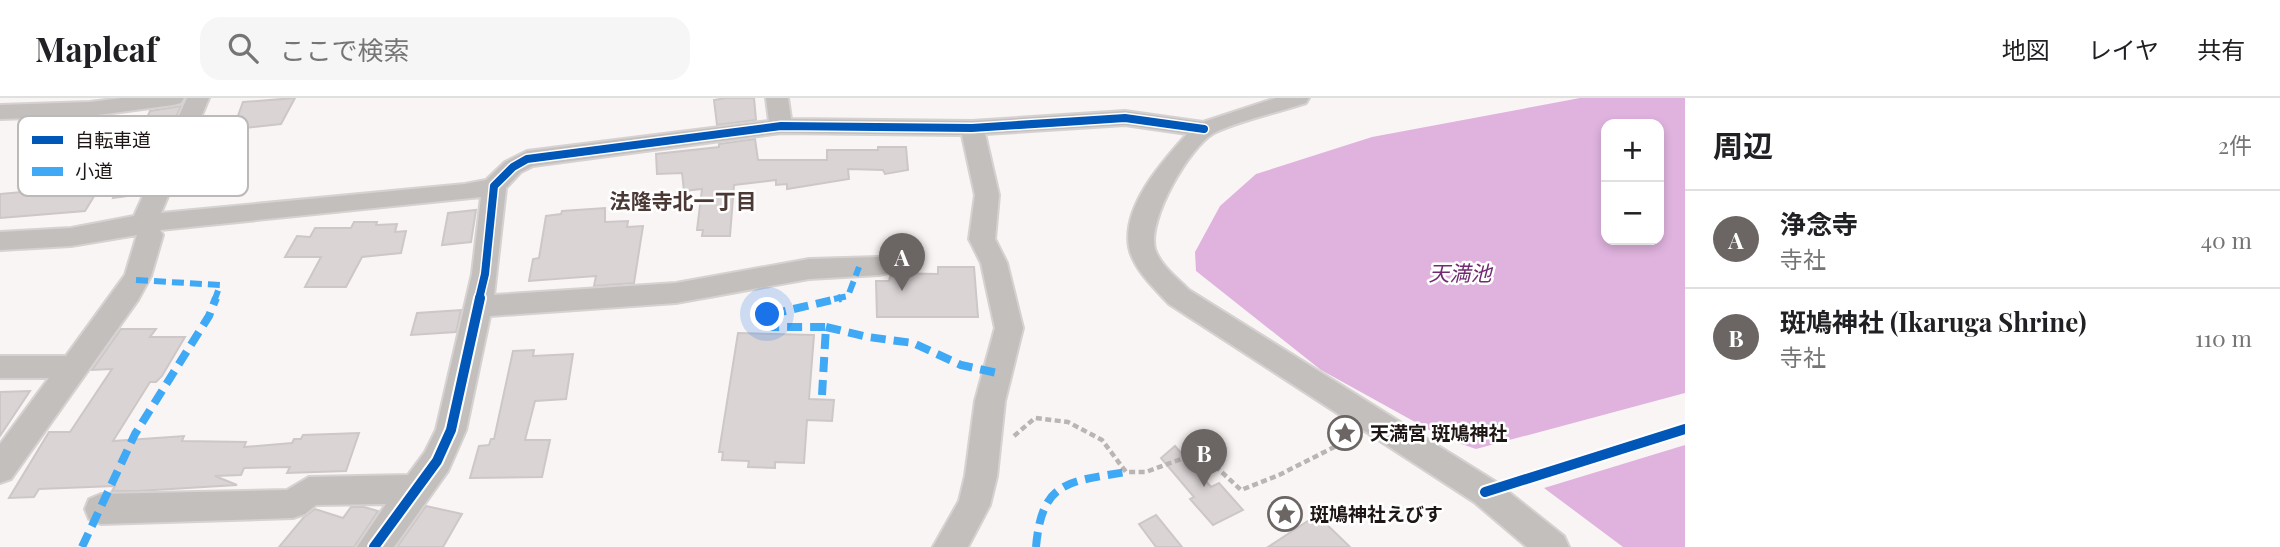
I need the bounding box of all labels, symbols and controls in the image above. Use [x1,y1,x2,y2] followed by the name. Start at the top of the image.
[200,17,690,80] search box
[35,26,158,70] text: Mapleaf
[224,29,262,67] icon: search
[280,32,410,67] text: ここで検索
[2002,33,2050,65] text: 地図
[2088,33,2159,65] text: レイヤ
[2197,33,2245,65] text: 共有
[18,116,248,196] legend
[1601,119,1664,245] map controls
[1601,119,1664,182] button: +
[1713,125,1773,165] text: 周辺
[75,126,151,152] text: 自転車道
[2218,129,2252,160] text: 2件
[75,157,113,183] text: 小道
[1601,182,1664,245] button: −
[610,186,757,214] district label: 法隆寺北一丁目
[1780,206,1858,241] text: 浄念寺
[1728,224,1744,255] text: A
[2201,224,2252,255] text: 40 m
[879,233,925,291] pin: A
[1780,243,1826,274] text: 寺社
[1429,258,1493,286] water label: 天満池
[750,297,784,331] your location
[1780,304,2087,339] text: 斑鳩神社 (Ikaruga Shrine)
[1728,322,1744,353] text: B
[2195,322,2252,353] text: 110 m
[1780,341,1826,372] text: 寺社
[1326,414,1364,452] place icon: 天満宮 斑鳩神社
[1370,419,1507,445] place label: 天満宮 斑鳩神社
[1181,429,1227,487] pin: B
[1266,495,1304,533] place icon: 斑鳩神社えびす
[1310,500,1443,526] place label: 斑鳩神社えびす

